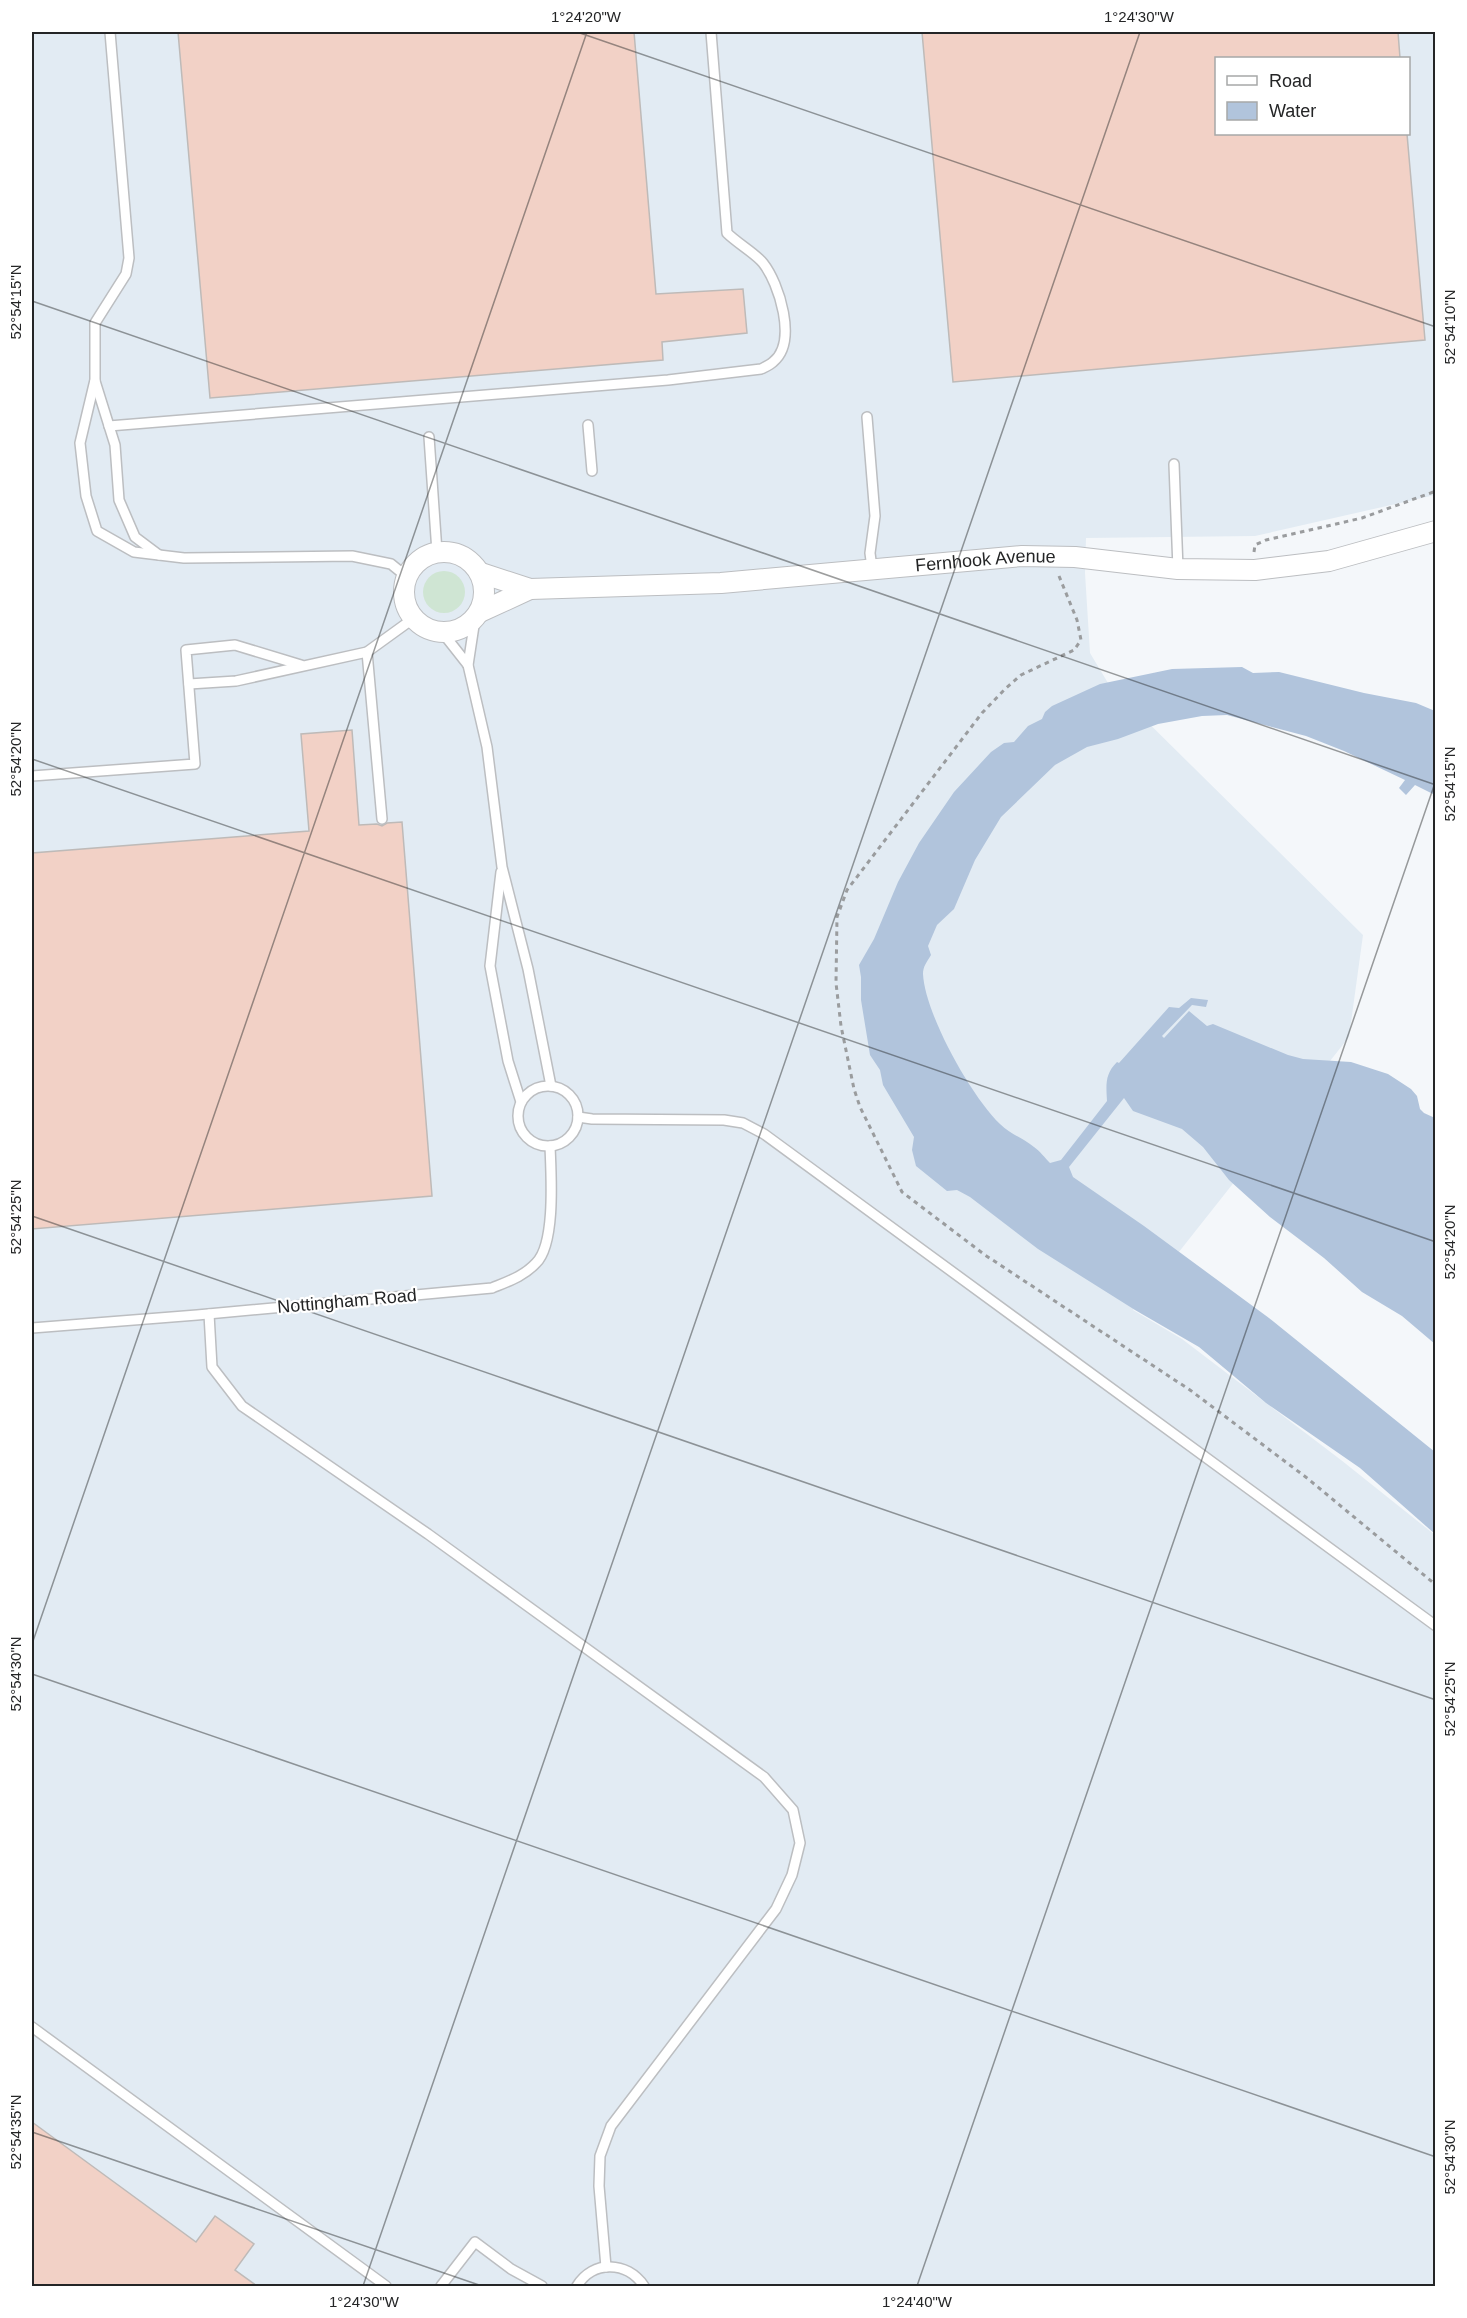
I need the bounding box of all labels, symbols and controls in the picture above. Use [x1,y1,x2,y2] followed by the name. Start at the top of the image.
[551,8,622,25] text: 1°24'20"W
[1104,8,1175,25] text: 1°24'30"W
[1215,57,1410,135] legend
[1269,71,1312,91] text: Road
[1269,101,1316,121] text: Water
[7,264,24,340] text: 52°54'15"N
[1441,289,1458,365] text: 52°54'10"N
[914,546,1056,576] street label: Fernhook Avenue
[7,721,24,797] text: 52°54'20"N
[1441,746,1458,822] text: 52°54'15"N
[7,1179,24,1255] text: 52°54'25"N
[1441,1204,1458,1280] text: 52°54'20"N
[276,1285,418,1317] street label: Nottingham Road
[7,1636,24,1712] text: 52°54'30"N
[1441,1661,1458,1737] text: 52°54'25"N
[7,2094,24,2170] text: 52°54'35"N
[1441,2119,1458,2195] text: 52°54'30"N
[329,2293,400,2310] text: 1°24'30"W
[882,2293,953,2310] text: 1°24'40"W

